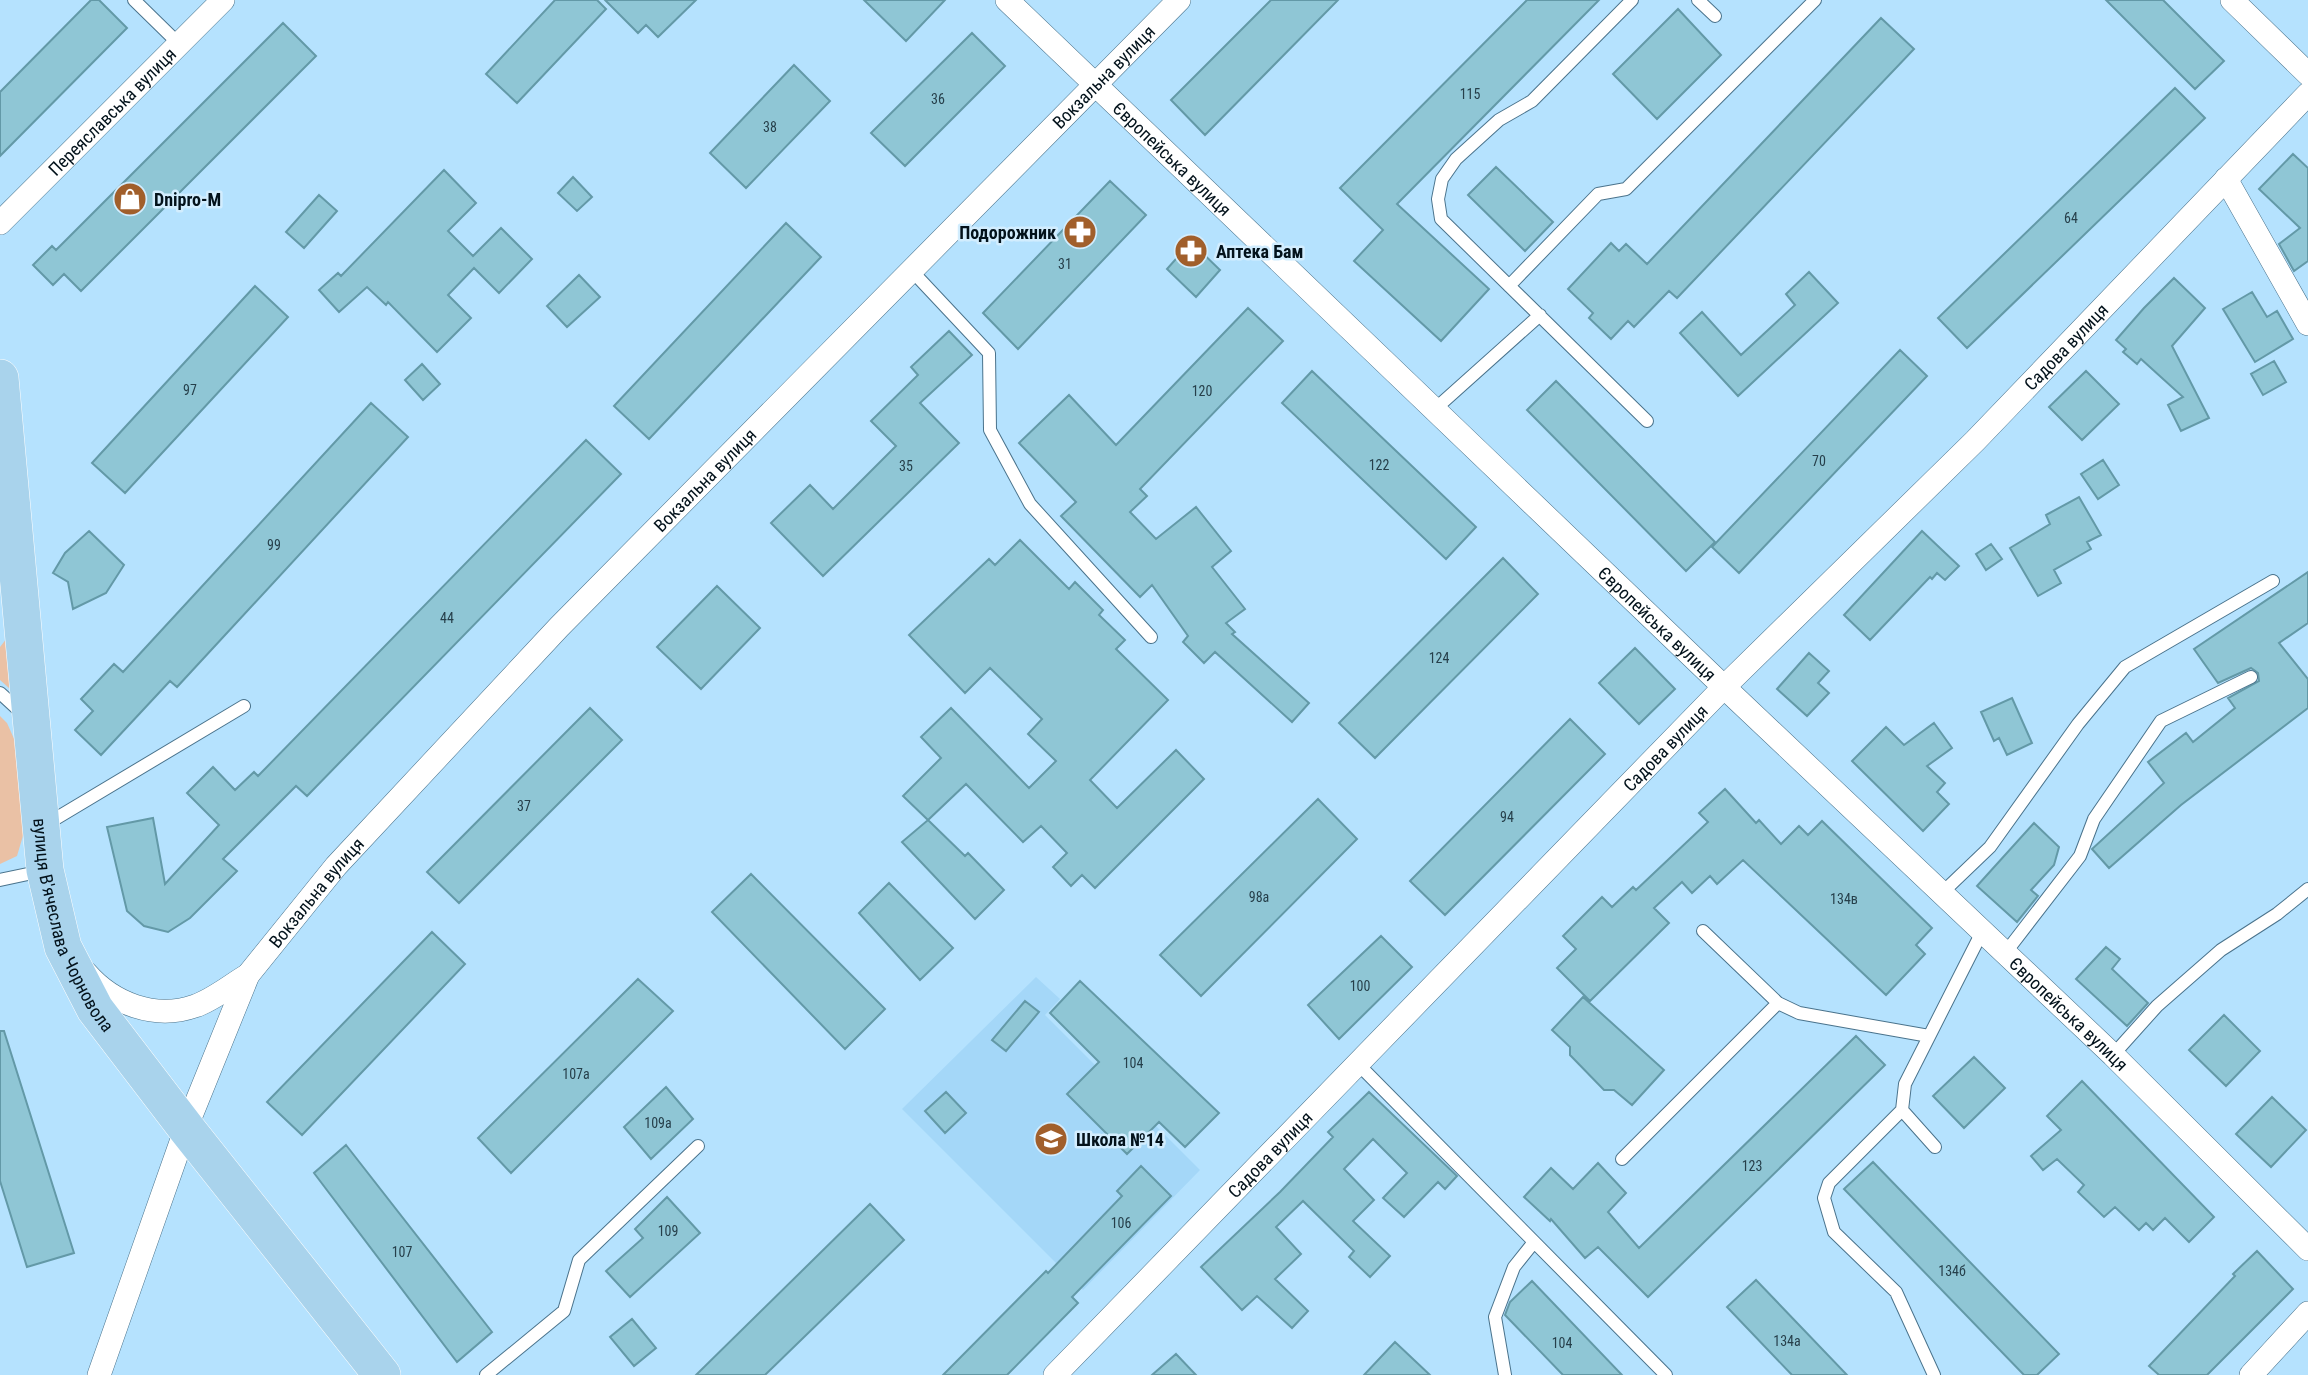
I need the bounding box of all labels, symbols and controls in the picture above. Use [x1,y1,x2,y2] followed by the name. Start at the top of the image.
[1048,21,1159,133] street label: Вокзальна вулиця
[44,43,180,179] street label: Переяславська вулиця
[1460,86,1480,102] house number: 115
[931,91,945,107] house number: 36
[1109,97,1236,220] street label: Європейська вулиця
[763,119,777,135] house number: 38
[111,180,149,218] shop icon: Dnipro-M
[154,189,221,210] place label: Dnipro-M
[2064,210,2078,226] house number: 64
[1061,213,1099,251] pharmacy icon: Подорожник
[959,222,1056,243] place label: Подорожник
[1172,232,1210,270] pharmacy icon: Аптека Бам
[1216,241,1304,262] place label: Аптека Бам
[1058,256,1072,272] house number: 31
[2019,299,2112,394] street label: Садова вулиця
[183,382,197,398] house number: 97
[1192,383,1212,399] house number: 120
[649,424,760,536] street label: Вокзальна вулиця
[1812,453,1826,469] house number: 70
[1369,457,1389,473] house number: 122
[899,458,913,474] house number: 35
[267,537,281,553] house number: 99
[1594,562,1721,685] street label: Європейська вулиця
[440,610,454,626] house number: 44
[1429,650,1449,666] house number: 124
[1618,700,1712,795] street label: Садова вулиця
[517,798,531,814] house number: 37
[1500,809,1514,825] house number: 94
[30,817,119,1035] street label: вулиця В'ячеслава Чорновола
[264,833,368,951] street label: Вокзальна вулиця
[1249,889,1269,905] house number: 98а
[1830,891,1858,907] house number: 134в
[2005,952,2133,1075] street label: Європейська вулиця
[1350,978,1370,994] house number: 100
[1123,1055,1143,1071] house number: 104
[562,1066,590,1082] house number: 107а
[1223,1107,1316,1202] street label: Садова вулиця
[644,1115,672,1131] house number: 109а
[1032,1120,1070,1158] school or university icon: Школа №14
[1076,1129,1164,1150] place label: Школа №14
[1742,1158,1762,1174] house number: 123
[1111,1215,1131,1231] house number: 106
[658,1223,678,1239] house number: 109
[392,1244,412,1260] house number: 107
[1938,1263,1966,1279] house number: 134б
[1773,1333,1801,1349] house number: 134а
[1552,1335,1572,1351] house number: 104

